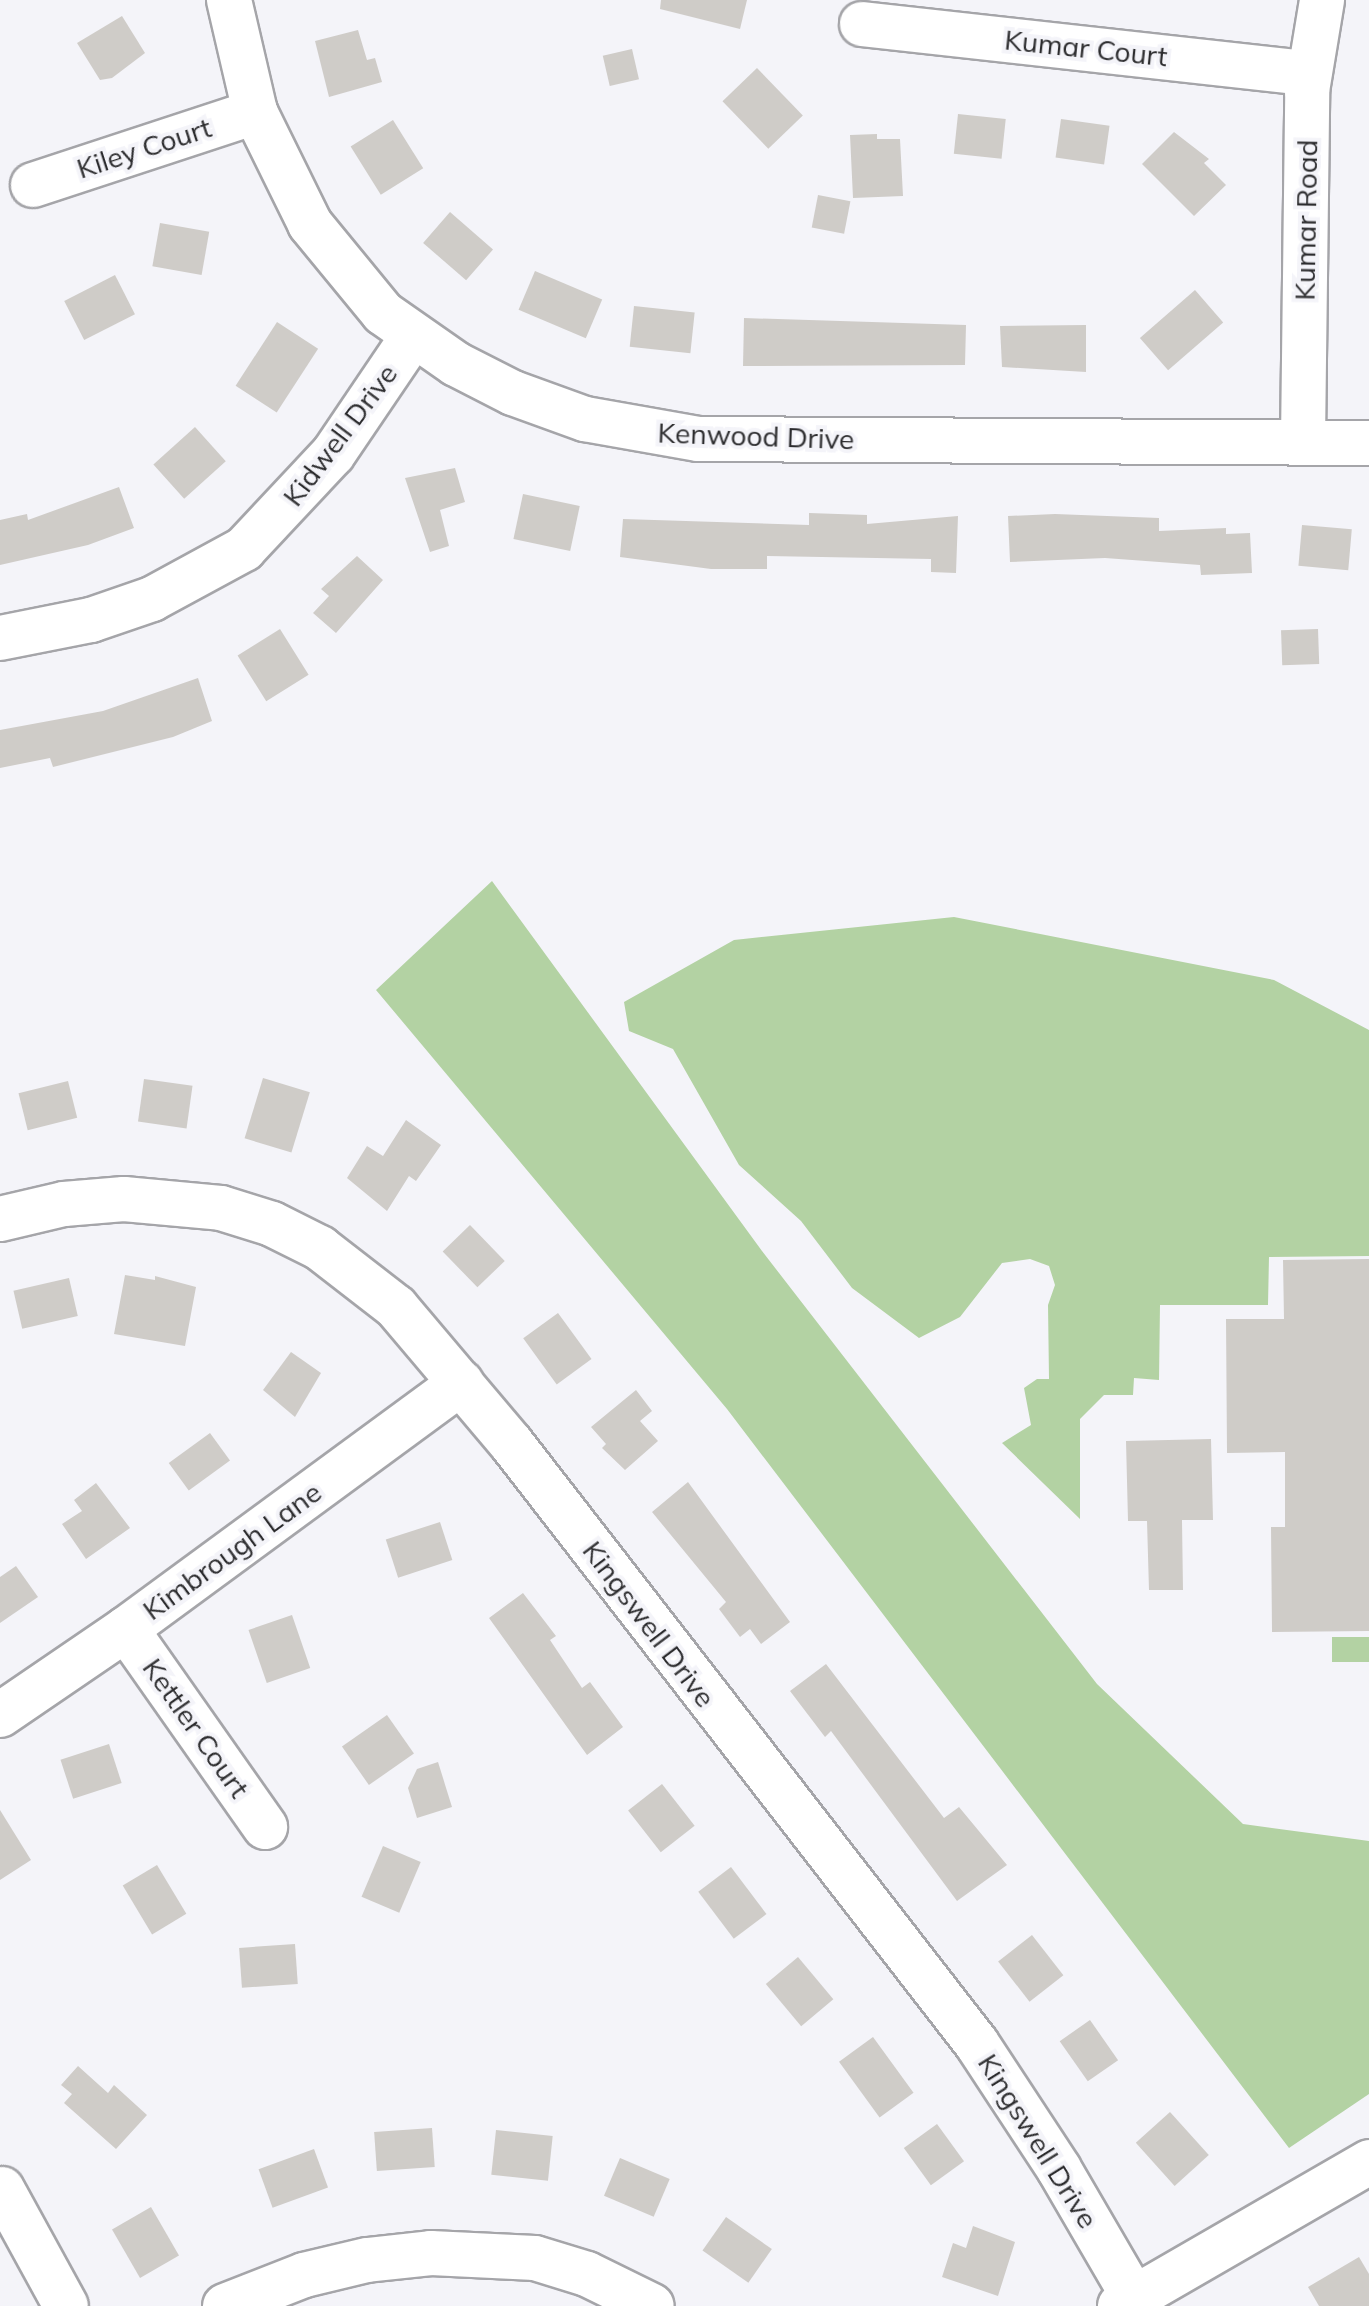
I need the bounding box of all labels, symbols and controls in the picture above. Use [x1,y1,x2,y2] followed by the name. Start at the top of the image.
[1003,23,1169,73] street label: Kumar Court
[73,110,215,186] street label: Kiley Court
[1288,139,1324,301] street label: Kumar Road
[276,357,404,513] street label: Kidwell Drive
[657,416,855,456] street label: Kenwood Drive
[136,1475,328,1627] street label: Kimbrough Lane
[576,1534,722,1714] street label: Kingswell Drive
[136,1652,256,1804] street label: Kettler Court
[971,2048,1105,2234] street label: Kingswell Drive

